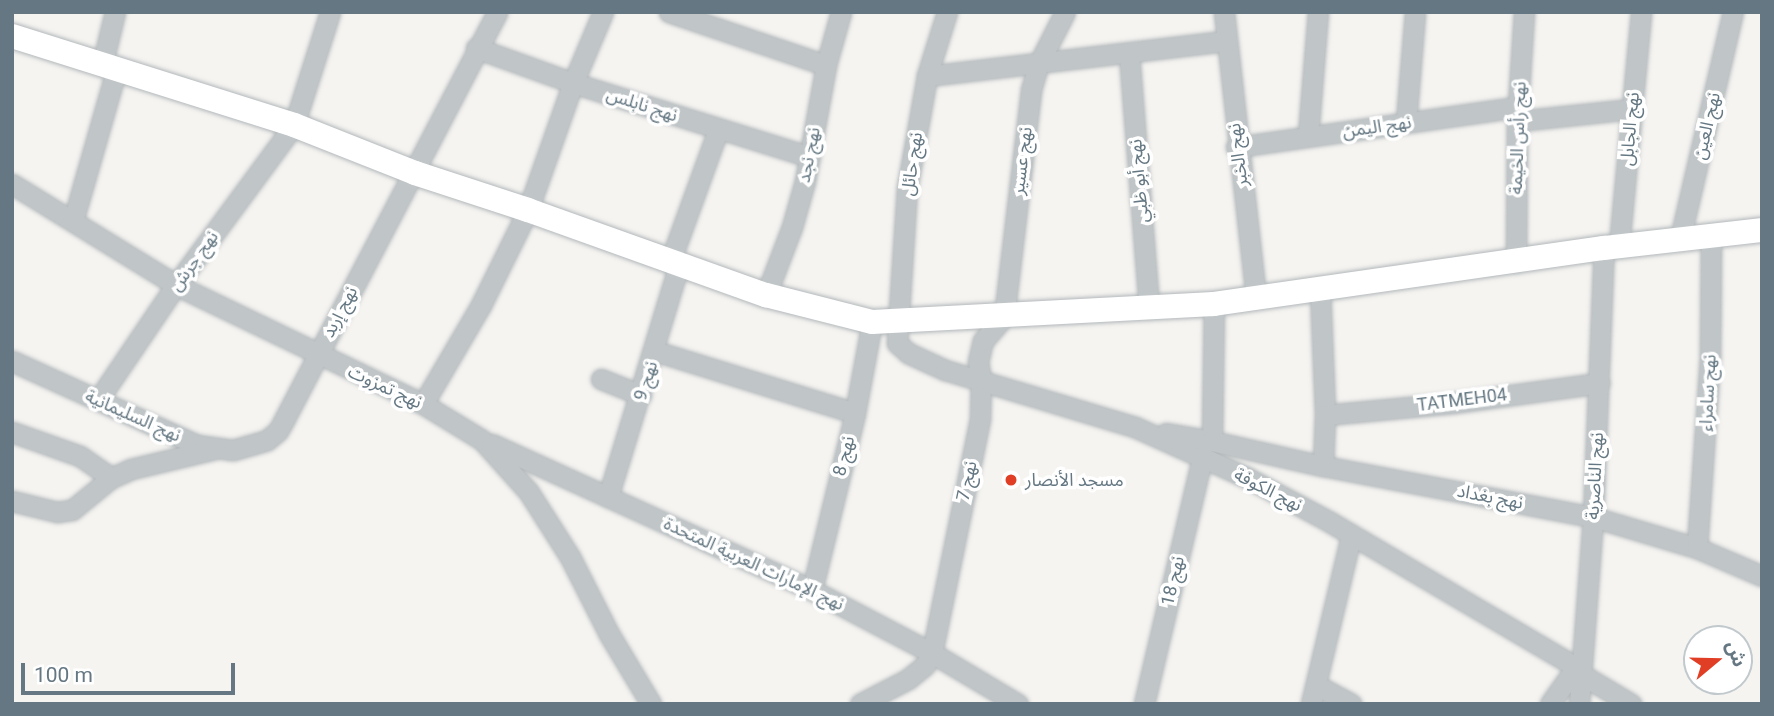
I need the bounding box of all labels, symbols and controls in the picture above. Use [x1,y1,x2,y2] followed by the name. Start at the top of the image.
[1505,81,1531,195] street label: نهج رأس الخيمة
[604,83,680,127] street label: نهج نابلس
[1689,90,1725,162] street label: نهج العين
[1616,91,1644,167] street label: نهج الجابل
[1341,111,1413,143] street label: نهج اليمن
[1223,122,1253,188] street label: نهج الخبر
[793,125,825,185] street label: نهج نجد
[1007,126,1037,196] street label: نهج عسير
[897,131,927,197] street label: نهج حائل
[1125,138,1153,224] street label: نهج أبو ظبي
[165,227,223,295] street label: نهج جرش
[318,283,362,341] street label: نهج إربد
[1695,354,1721,432] street label: نهج سامراء
[630,359,662,403] street label: نهج 9
[345,361,425,413] street label: نهج تمزوت
[1416,384,1508,416] street label: TATMEH04
[82,385,184,447] street label: نهج السليمانية
[1582,432,1608,520] street label: نهج الناصرية
[829,434,859,478] street label: نهج 8
[952,459,982,503] street label: نهج 7
[1230,464,1306,516] street label: نهج الكوفة
[1025,469,1124,491] place label: مسجد الأنصار
[1003,472,1019,488] marker: مسجد الأنصار
[1455,480,1525,514] street label: نهج بغداد
[660,513,848,615] street label: نهج الإمارات العربية المتحدة
[1157,554,1189,608] street label: نهج 18
[1683,625,1753,695] north arrow
[1721,638,1752,670] text: ش
[24,650,238,694] scale bar
[34,663,93,687] text: 100 m

